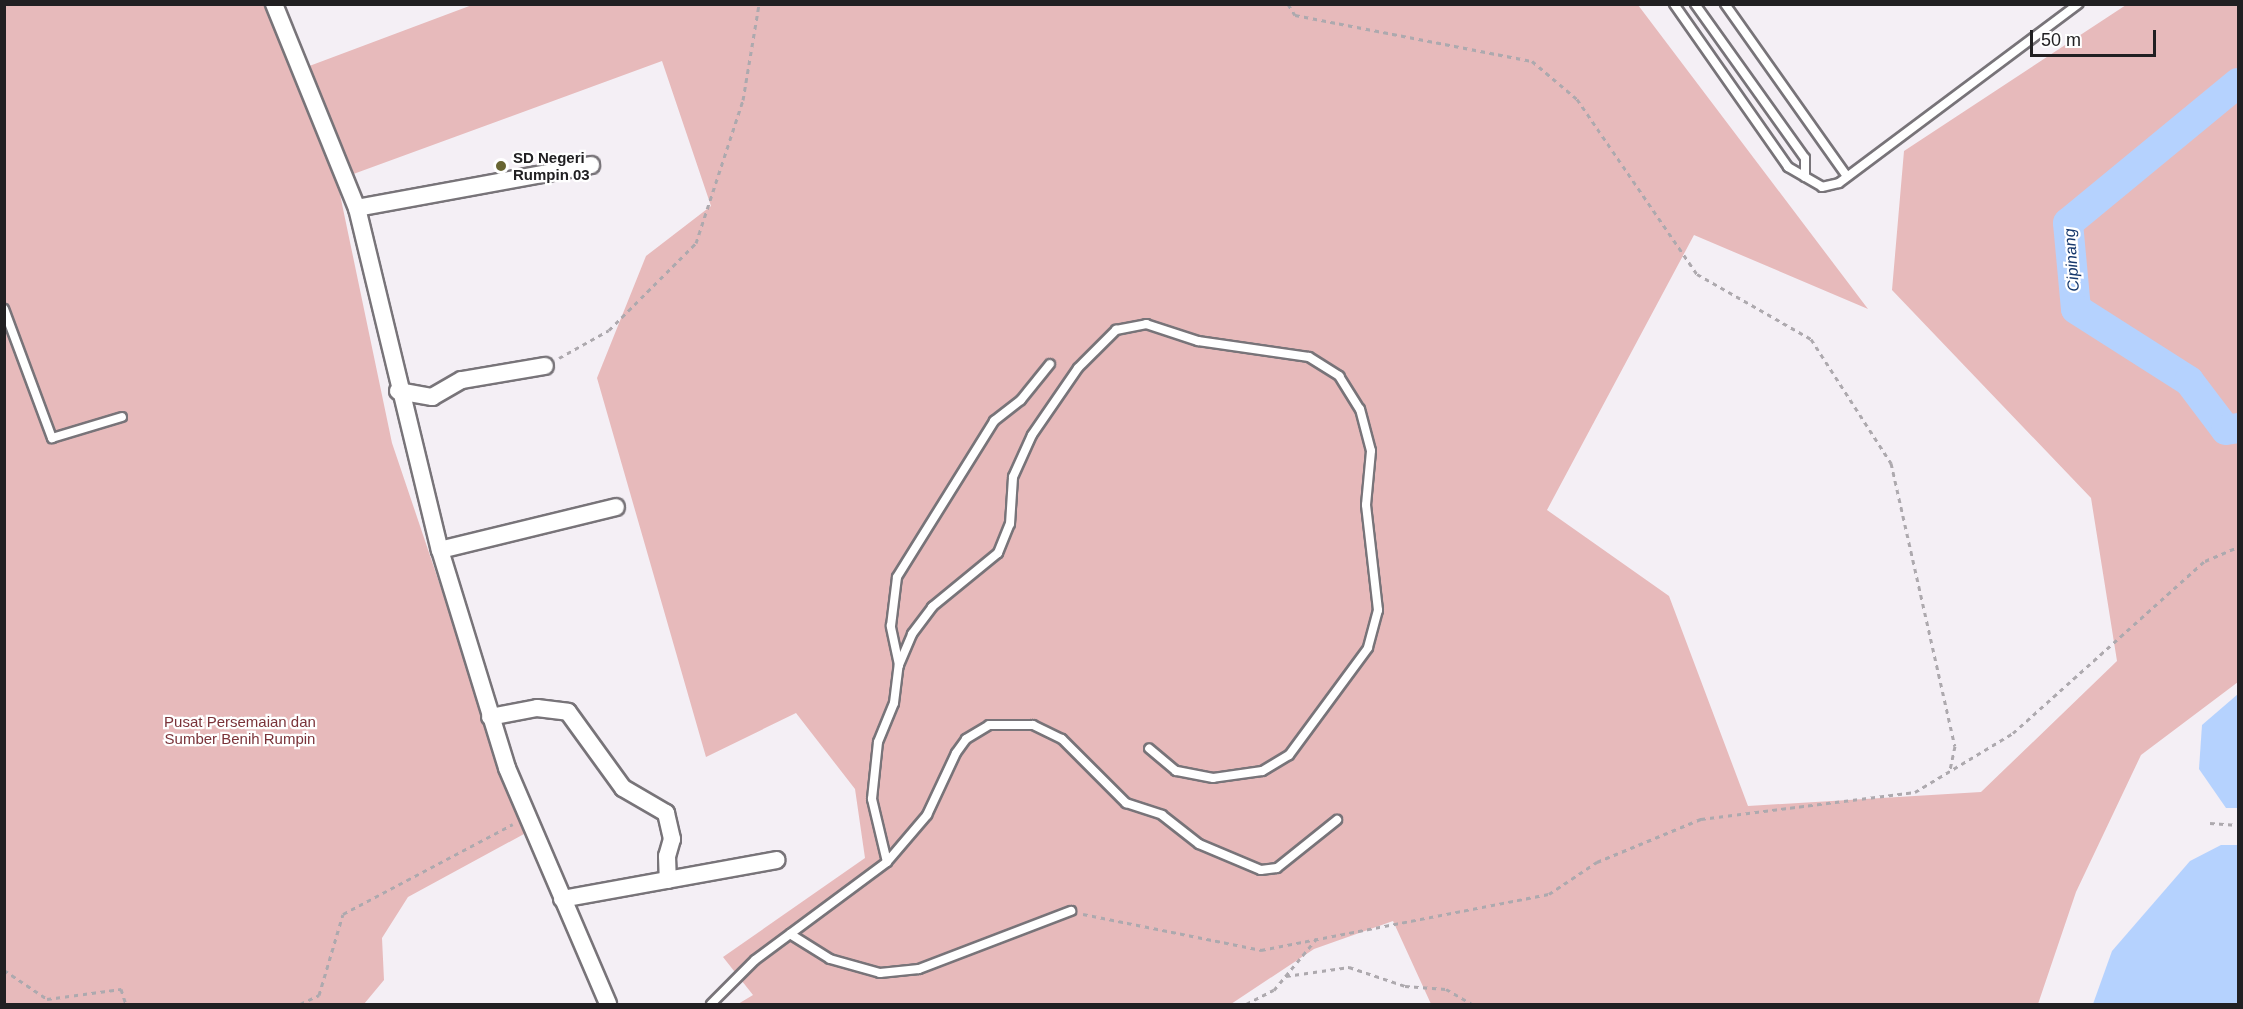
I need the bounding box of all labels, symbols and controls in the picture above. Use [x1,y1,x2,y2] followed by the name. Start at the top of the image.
[2033,18,2159,56] scale bar
[2041,30,2081,50] text: 50 m
[513,148,590,183] place label: SD Negeri Rumpin 03
[494,159,508,173] marker: SD Negeri Rumpin 03
[2060,228,2084,292] water label: Cipinang
[164,712,316,747] park label: Pusat Persemaian dan Sumber Benih Rumpin

